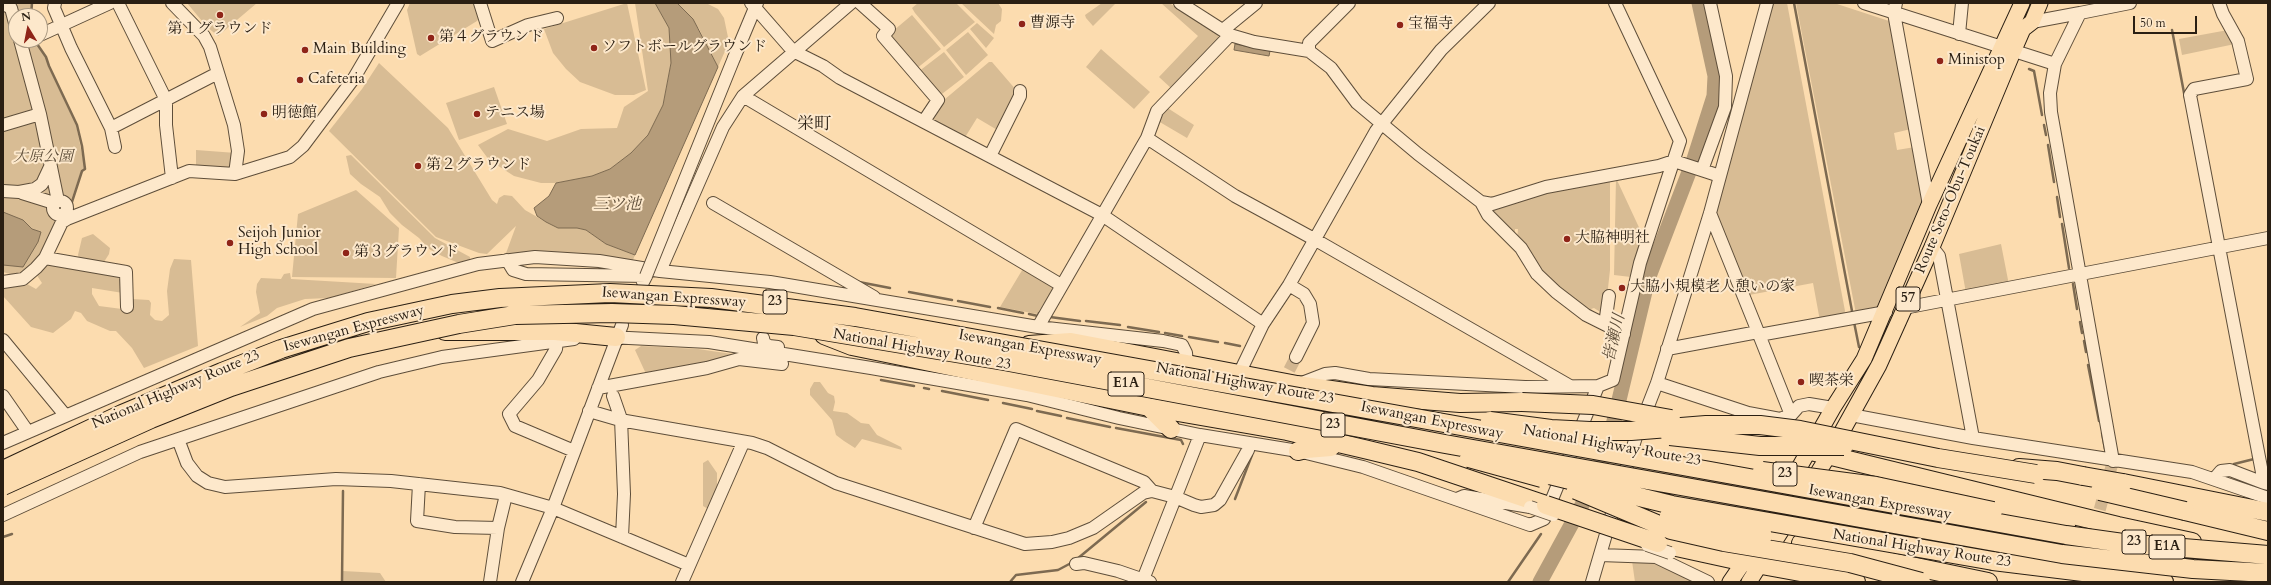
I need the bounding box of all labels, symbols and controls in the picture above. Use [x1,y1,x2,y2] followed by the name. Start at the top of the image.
[8,8,48,48] north arrow
[20,8,32,25] text: N
[2135,8,2199,34] scale bar
[215,10,225,20] marker: 第１グラウンド
[1030,15,1075,33] place label: 曹源寺
[2140,15,2166,31] text: 50 m
[1408,16,1453,34] place label: 宝福寺
[1017,19,1027,29] marker: 曹源寺
[1395,20,1405,30] marker: 宝福寺
[168,21,272,39] place label: 第１グラウンド
[439,29,544,47] place label: 第４グラウンド
[426,33,436,43] marker: 第４グラウンド
[602,39,767,57] place label: ソフトボールグラウンド
[313,41,406,59] place label: Main Building
[589,43,599,53] marker: ソフトボールグラウンド
[300,45,310,55] marker: Main Building
[1948,52,2005,70] place label: Ministop
[1935,56,1945,66] marker: Ministop
[308,71,365,89] place label: Cafeteria
[295,75,305,85] marker: Cafeteria
[272,105,317,123] place label: 明徳館
[485,105,545,123] place label: テニス場
[259,109,269,119] marker: 明徳館
[472,109,482,119] marker: テニス場
[797,115,831,135] district label: 栄町
[1912,124,1990,276] street label: Route Seto-Obu-Toukai
[13,149,73,167] park label: 大原公園
[426,157,531,175] place label: 第２グラウンド
[413,161,423,171] marker: 第２グラウンド
[593,195,641,215] water label: 三ツ池
[238,225,321,260] place label: Seijoh Junior High School
[1575,230,1650,248] place label: 大脇神明社
[1562,234,1572,244] marker: 大脇神明社
[225,238,235,248] marker: Seijoh Junior High School
[354,244,459,262] place label: 第３グラウンド
[341,248,351,258] marker: 第３グラウンド
[1630,279,1795,297] place label: 大脇小規模老人憩いの家
[1617,283,1627,293] marker: 大脇小規模老人憩いの家
[601,284,747,312] street label: Isewangan Expressway
[1896,287,1920,311] road number: 57
[763,290,787,314] road number: 23
[282,302,426,356] street label: Isewangan Expressway
[1600,312,1630,364] water label: 皆瀬川
[831,325,1013,375] street label: National Highway Route 23
[957,327,1103,369] street label: Isewangan Expressway
[89,346,263,434] street label: National Highway Route 23
[1154,359,1336,409] street label: National Highway Route 23
[1108,372,1144,396] road number: E1A
[1809,373,1854,391] place label: 喫茶栄
[1796,377,1806,387] marker: 喫茶栄
[1359,398,1505,444] street label: Isewangan Expressway
[1321,413,1345,437] road number: 23
[1521,421,1703,471] street label: National Highway Route 23
[1773,462,1797,486] road number: 23
[1807,482,1953,524] street label: Isewangan Expressway
[1831,526,2013,572] street label: National Highway Route 23
[2122,530,2146,554] road number: 23
[2149,535,2185,559] road number: E1A

